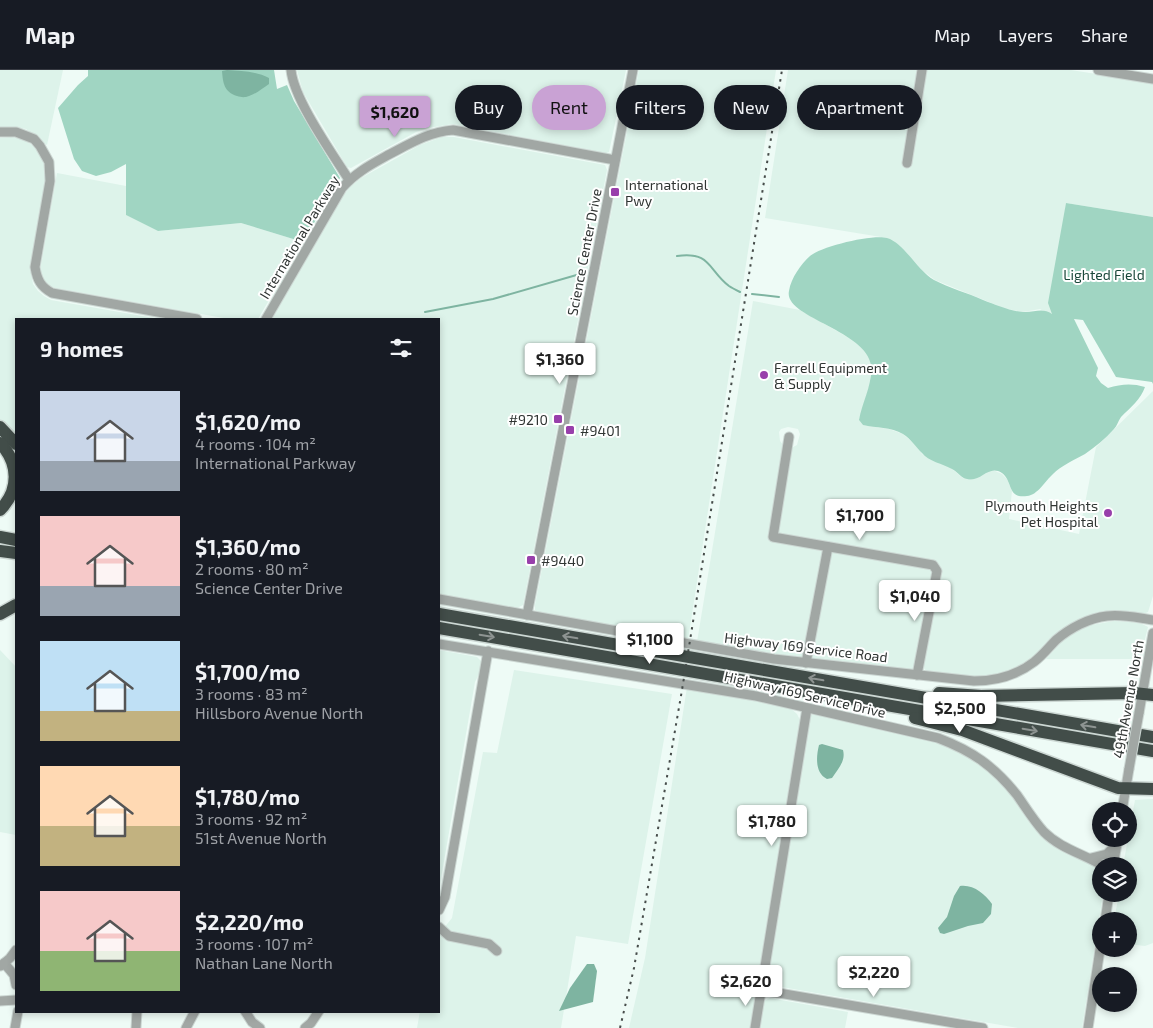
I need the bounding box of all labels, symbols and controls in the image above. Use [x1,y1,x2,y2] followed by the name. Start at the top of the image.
[25,20,75,49] text: Map
[934,24,970,46] text: Map
[998,24,1053,46] text: Layers
[1081,24,1128,46] text: Share
[455,85,522,130] chip: Buy
[532,85,606,130] chip: Rent
[616,85,704,130] chip: Filters
[714,85,787,130] chip: New
[797,85,922,130] chip: Apartment
[354,96,436,138] pin: $1,620
[371,102,419,121] text: $1,620
[255,172,343,302] street label: International Parkway
[625,176,709,209] place label: International Pwy
[609,186,621,198] marker: International Pwy
[563,187,605,317] street label: Science Center Drive
[1063,266,1145,283] park label: Lighted Field
[387,334,415,362] icon: filters
[40,336,123,361] text: 9 homes
[519,342,601,385] pin: $1,360
[536,349,584,368] text: $1,360
[774,359,887,392] place label: Farrell Equipment & Supply
[758,369,770,381] marker: Farrell Equipment & Supply
[195,409,301,434] text: $1,620/mo
[80,411,140,471] icon: home
[509,411,548,428] place label: #9210
[552,413,564,425] marker: #9210
[580,422,620,439] place label: #9401
[564,424,576,436] marker: #9401
[195,434,316,453] text: 4 rooms · 104 m²
[195,453,356,472] text: International Parkway
[985,497,1099,530] place label: Plymouth Heights Pet Hospital
[819,498,901,541] pin: $1,700
[836,505,884,524] text: $1,700
[1102,507,1114,519] marker: Plymouth Heights Pet Hospital
[195,534,301,559] text: $1,360/mo
[80,536,140,596] icon: home
[541,552,584,569] place label: #9440
[525,554,537,566] marker: #9440
[195,559,309,578] text: 2 rooms · 80 m²
[195,578,343,597] text: Science Center Drive
[874,580,956,622] pin: $1,040
[890,586,940,605] text: $1,040
[609,622,691,665] pin: $1,100
[627,629,673,648] text: $1,100
[723,629,889,665] street label: Highway 169 Service Road
[562,631,578,641] one-way arrow
[478,632,494,642] one-way arrow
[1109,639,1147,759] street label: 49th Avenue North
[195,659,300,684] text: $1,700/mo
[80,661,140,721] icon: home
[723,667,887,721] street label: Highway 169 Service Drive
[809,674,825,684] one-way arrow
[195,684,308,703] text: 3 rooms · 83 m²
[919,692,1001,734] pin: $2,500
[934,698,986,717] text: $2,500
[195,703,363,722] text: Hillsboro Avenue North
[1080,720,1096,730] one-way arrow
[1021,726,1037,736] one-way arrow
[195,784,300,809] text: $1,780/mo
[80,786,140,846] icon: home
[1092,802,1137,1012] map controls
[1092,802,1137,847] button: locate
[731,804,813,847] pin: $1,780
[195,809,307,828] text: 3 rooms · 92 m²
[748,811,796,830] text: $1,780
[195,828,327,847] text: 51st Avenue North
[1092,857,1137,902] button: layers
[195,909,304,934] text: $2,220/mo
[80,911,140,971] icon: home
[1092,912,1137,957] button: +
[195,934,313,953] text: 3 rooms · 107 m²
[195,953,333,972] text: Nathan Lane North
[833,956,915,998] pin: $2,220
[848,962,900,981] text: $2,220
[705,964,787,1007] pin: $2,620
[1092,967,1137,1012] button: −
[720,971,772,990] text: $2,620

